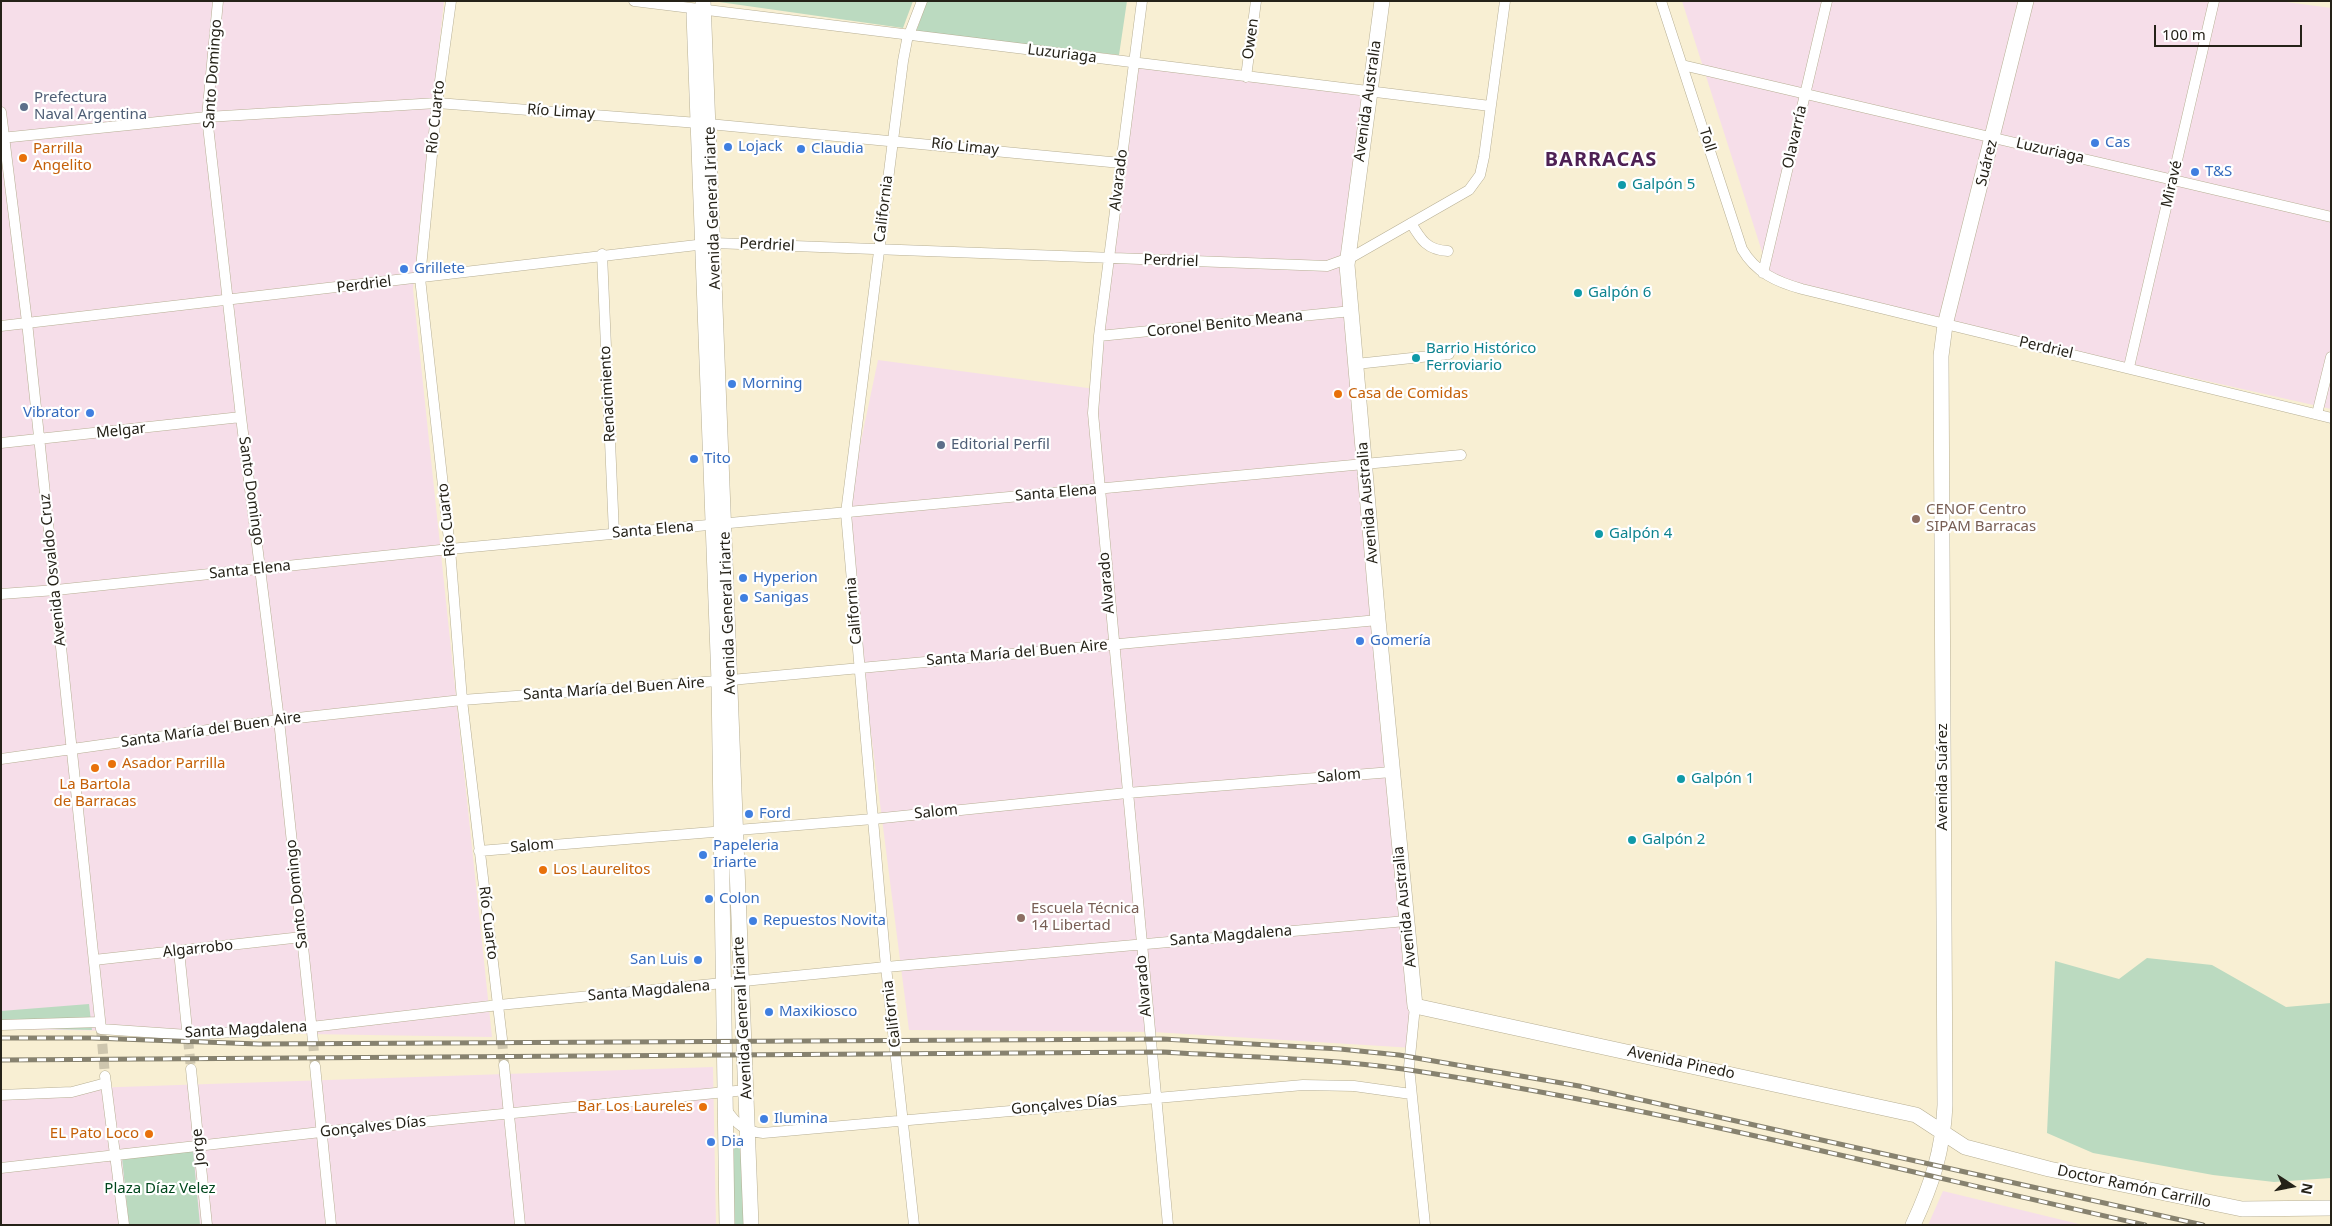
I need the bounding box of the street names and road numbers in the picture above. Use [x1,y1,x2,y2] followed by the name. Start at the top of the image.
[1239,17,1263,61] street label: Owen
[200,19,226,129] street label: Santo Domingo
[1351,39,1385,163] street label: Avenida Australia
[1026,41,1098,67] street label: Luzuriaga
[423,79,449,155] street label: Río Cuarto
[526,101,596,123] street label: Río Limay
[1779,103,1811,171] street label: Olavarría
[701,126,725,290] street label: Avenida General Iriarte
[1695,126,1719,154] street label: Toll
[930,134,1000,160] street label: Río Limay
[2014,134,2086,168] street label: Luzuriaga
[1973,138,2001,188] street label: Suárez
[1106,148,1132,212] street label: Alvarado
[2158,159,2186,209] street label: Miravé
[871,174,897,244] street label: California
[739,235,795,255] street label: Perdriel
[1143,251,1199,271] street label: Perdriel
[336,273,392,297] street label: Perdriel
[1146,307,1304,341] street label: Coronel Benito Meana
[2017,333,2075,363] street label: Perdriel
[596,345,620,443] street label: Renacimiento
[95,419,147,443] street label: Melgar
[234,435,268,547] street label: Santo Domingo
[1354,441,1382,565] street label: Avenida Australia
[1014,480,1098,506] street label: Santa Elena
[434,482,460,558] street label: Río Cuarto
[36,493,70,647] street label: Avenida Osvaldo Cruz
[611,517,695,543] street label: Santa Elena
[716,531,740,695] street label: Avenida General Iriarte
[1095,551,1119,615] street label: Alvarado
[208,557,292,583] street label: Santa Elena
[842,577,866,645] street label: California
[926,636,1108,670] street label: Santa María del Buen Aire
[523,674,705,704] street label: Santa María del Buen Aire
[120,708,302,752] street label: Santa María del Buen Aire
[1934,723,1952,831] street label: Avenida Suárez
[1316,765,1362,787] street label: Salom
[913,801,959,823] street label: Salom
[509,835,555,857] street label: Salom
[282,838,312,950] street label: Santo Domingo
[1390,845,1420,969] street label: Avenida Australia
[475,885,501,961] street label: Río Cuarto
[1169,922,1293,950] street label: Santa Magdalena
[162,936,234,962] street label: Algarrobo
[730,936,756,1100] street label: Avenida General Iriarte
[1132,954,1156,1018] street label: Alvarado
[587,977,711,1005] street label: Santa Magdalena
[879,979,905,1049] street label: California
[184,1018,308,1042] street label: Santa Magdalena
[1626,1043,1736,1083] street label: Avenida Pinedo
[1010,1091,1118,1119] street label: Gonçalves Días
[319,1112,427,1142] street label: Gonçalves Días
[188,1128,210,1166] street label: Jorge
[2055,1162,2213,1212] street label: Doctor Ramón Carrillo

